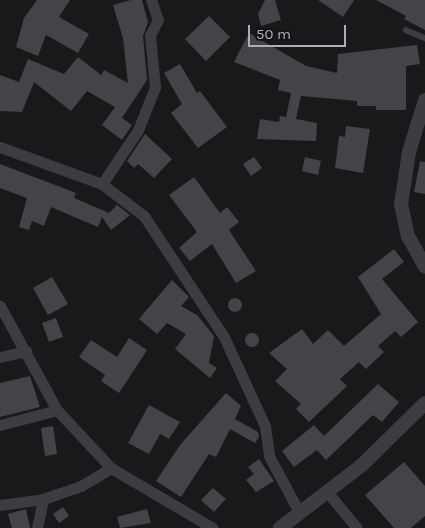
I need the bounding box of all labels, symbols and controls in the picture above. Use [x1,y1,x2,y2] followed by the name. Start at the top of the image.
[250,15,348,47] scale bar
[256,25,291,43] text: 50 m

